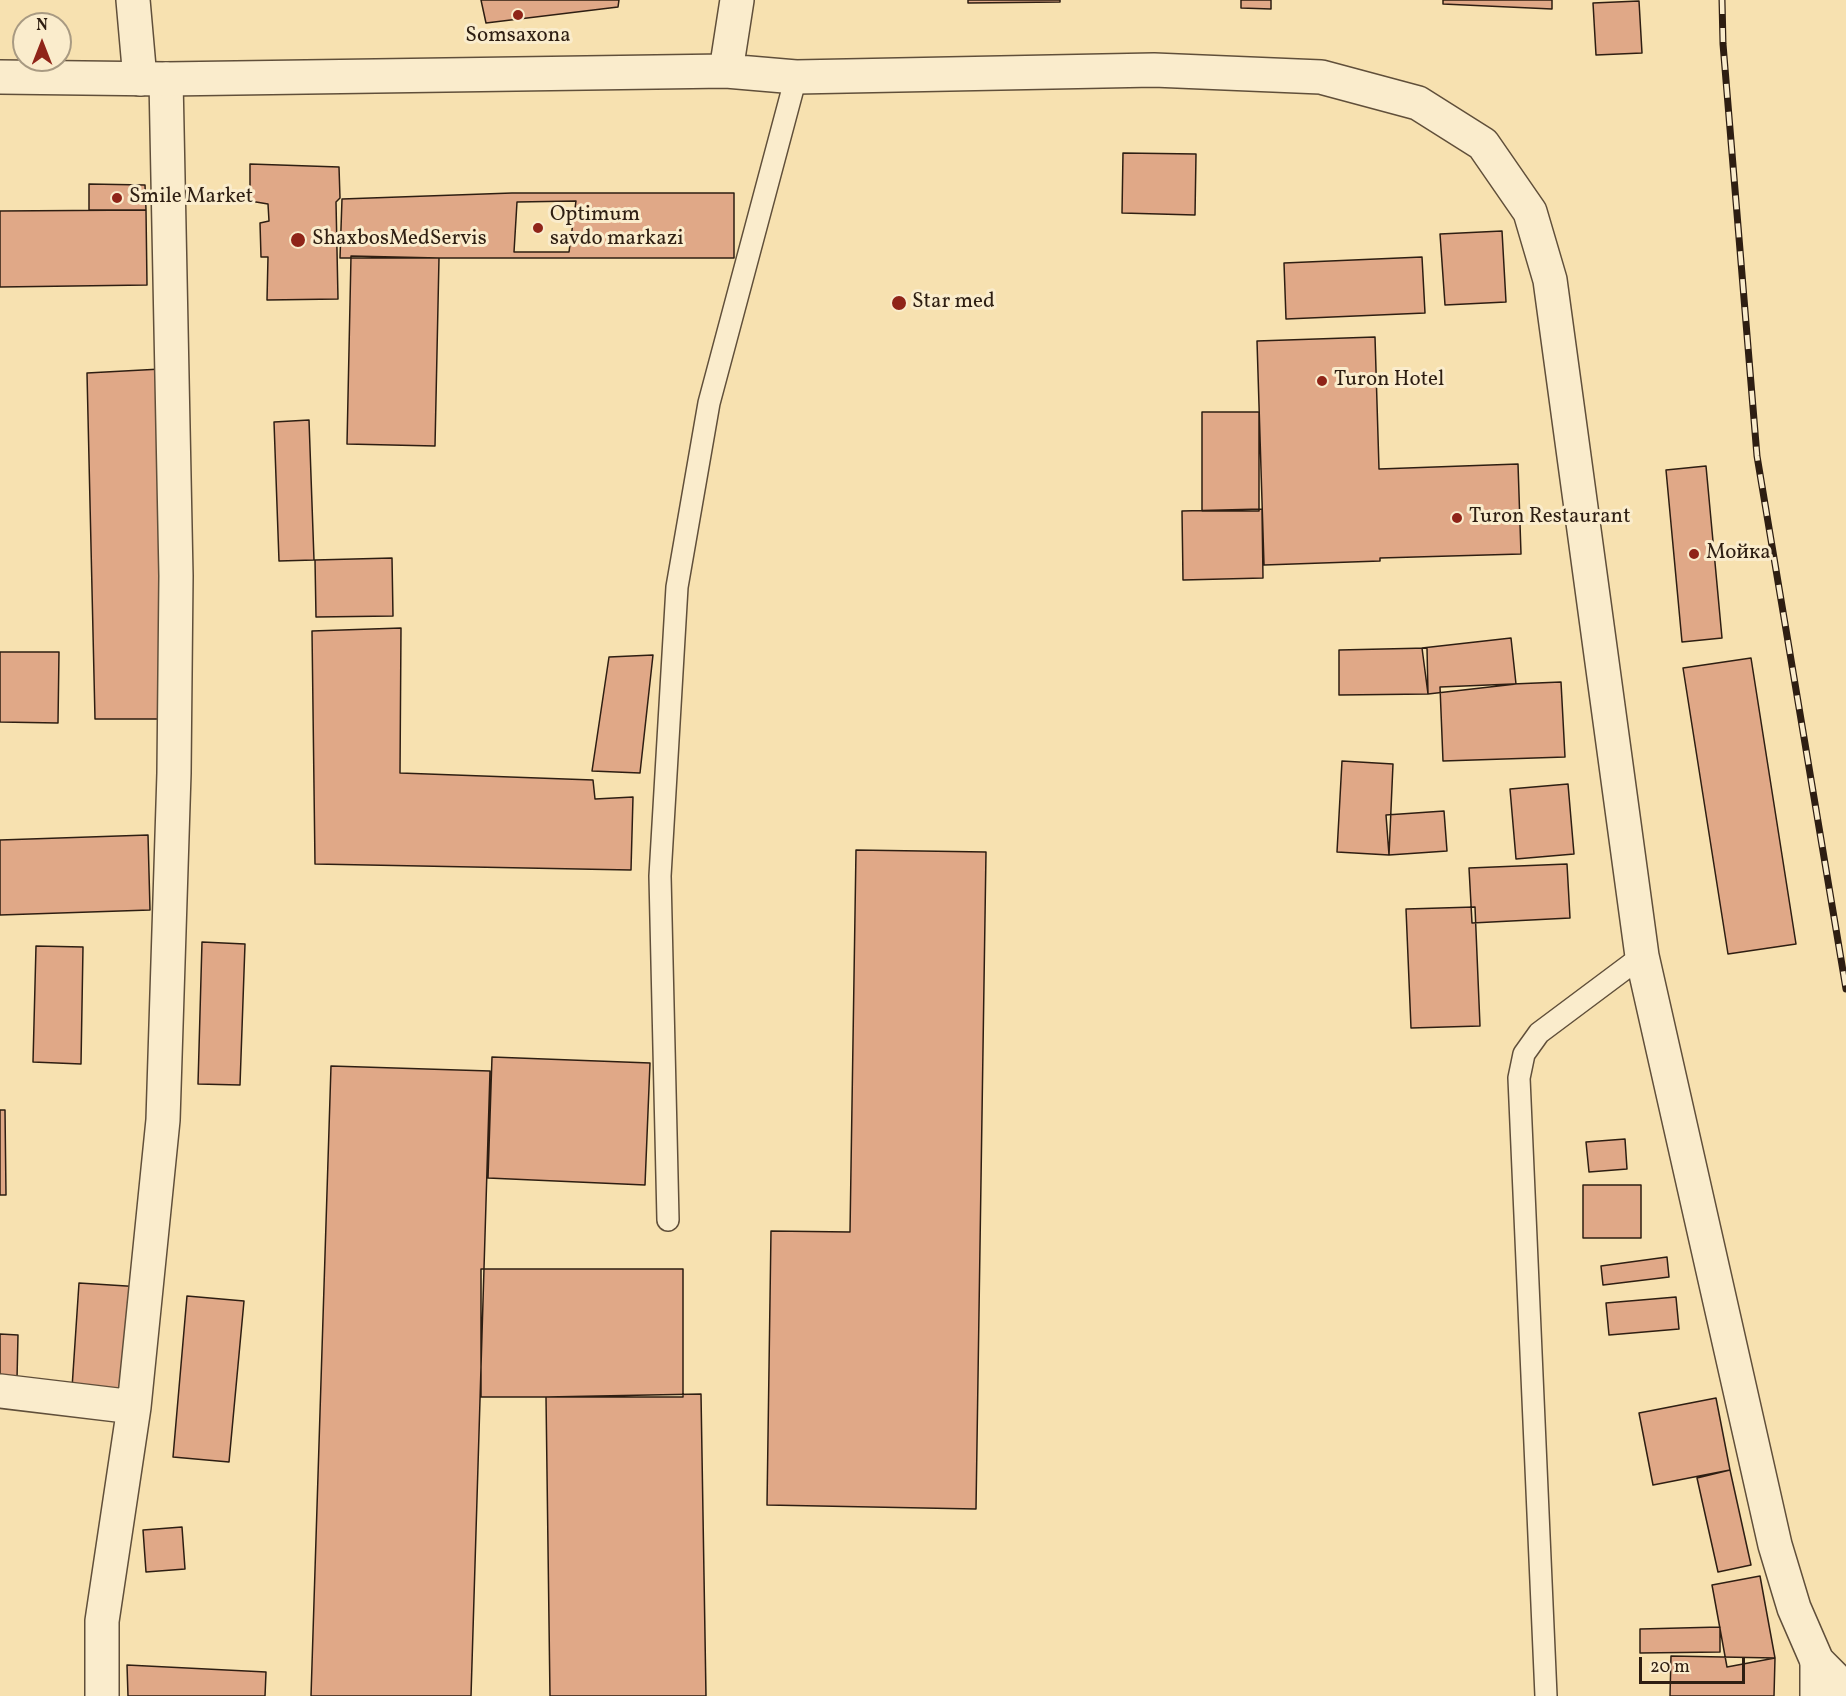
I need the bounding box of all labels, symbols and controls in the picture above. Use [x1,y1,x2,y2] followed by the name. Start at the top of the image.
[511,8,525,22] marker: Somsaxona
[12,12,72,72] north arrow
[36,15,48,37] text: N
[465,24,571,50] place label: Somsaxona
[129,185,253,211] place label: Smile Market
[110,191,124,205] marker: Smile Market
[550,203,683,253] place label: Optimum savdo markazi
[531,221,545,235] marker: Optimum savdo markazi
[312,227,487,253] place label: ShaxbosMedServis
[289,231,307,249] marker: ShaxbosMedServis
[912,290,995,316] place label: Star med
[890,294,908,312] marker: Star med
[1334,368,1444,394] place label: Turon Hotel
[1315,374,1329,388] marker: Turon Hotel
[1469,505,1631,531] place label: Turon Restaurant
[1450,511,1464,525] marker: Turon Restaurant
[1706,541,1771,567] place label: Мойка
[1687,547,1701,561] marker: Мойка
[1642,1645,1748,1683] scale bar
[1650,1655,1690,1680] text: 20 m

